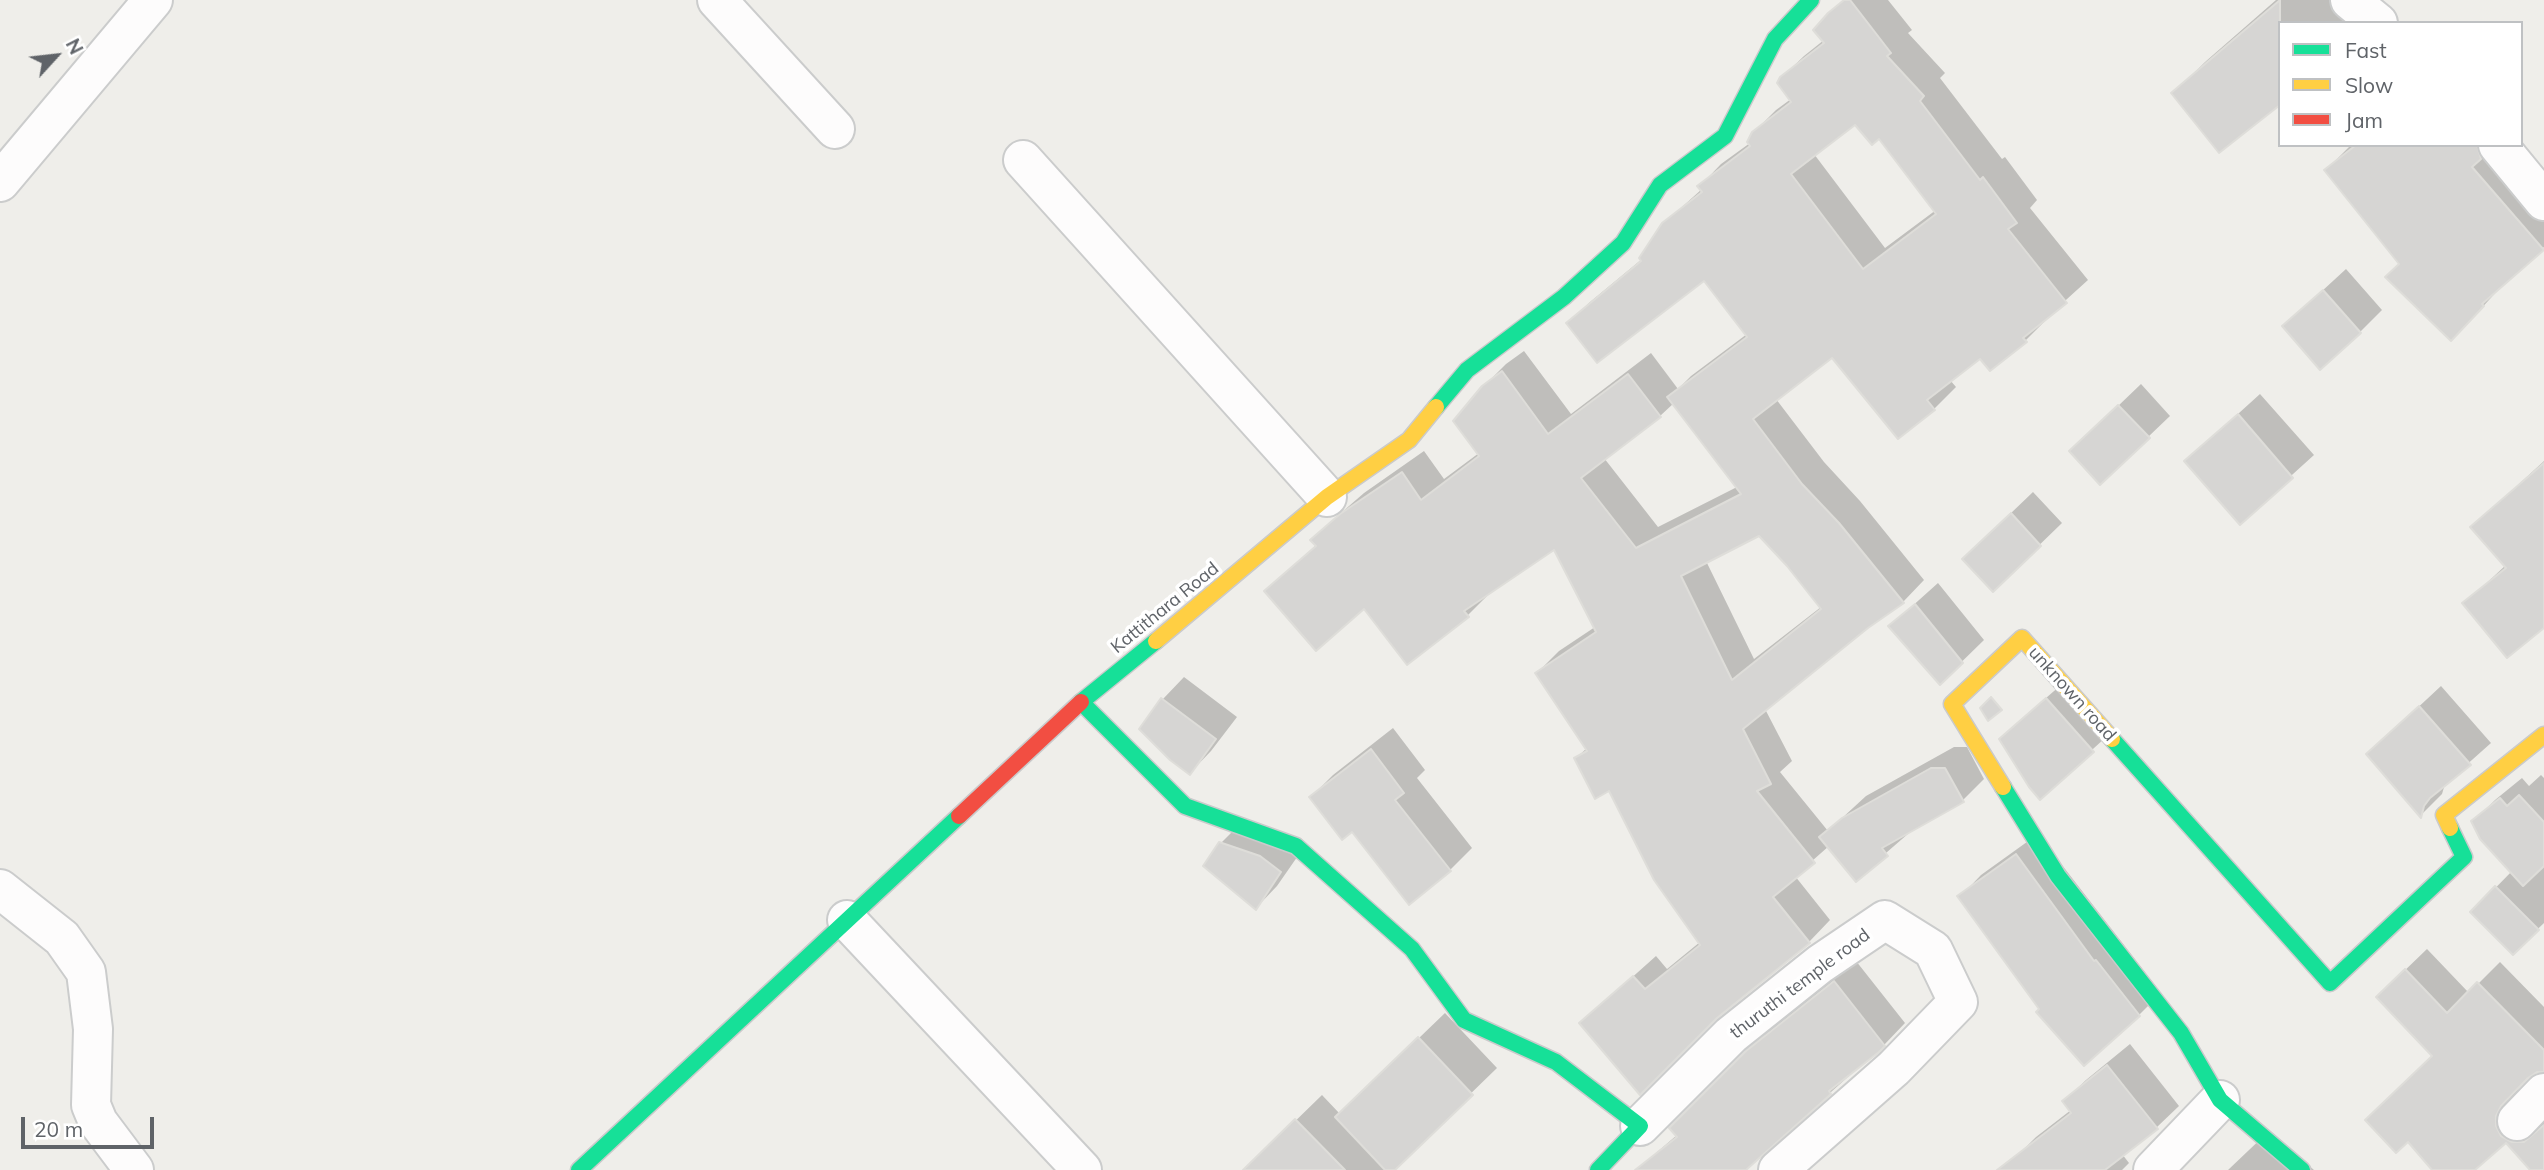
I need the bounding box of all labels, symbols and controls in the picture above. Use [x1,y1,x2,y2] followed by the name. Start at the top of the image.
[21,21,91,91] north arrow
[2278,21,2523,147] legend
[61,35,89,58] text: N
[2345,37,2387,63] text: Fast
[2345,72,2393,98] text: Slow
[2345,107,2383,133] text: Jam
[1107,558,1223,658] street label: Kattithara Road
[2024,642,2120,746] street label: unknown road
[1726,924,1874,1044] street label: thuruthi temple road
[24,1104,158,1148] scale bar
[34,1116,83,1142] text: 20 m

